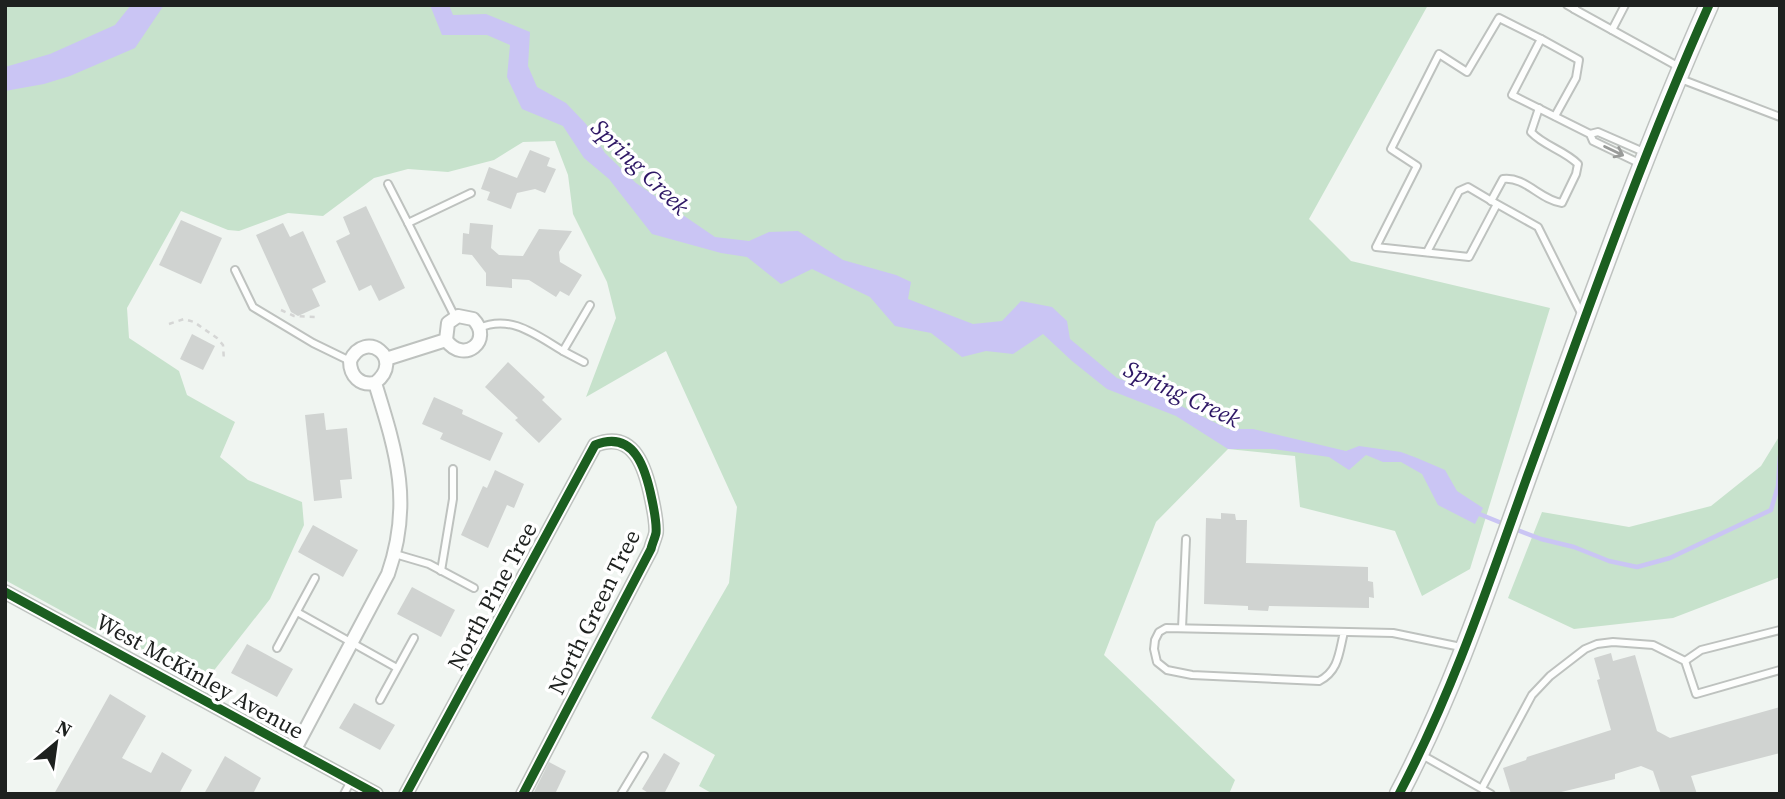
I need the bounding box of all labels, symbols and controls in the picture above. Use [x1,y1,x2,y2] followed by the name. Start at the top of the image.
[584,111,697,222] water label: Spring Creek
[1603,144,1624,158] one-way arrow
[1118,352,1247,435] water label: Spring Creek
[440,516,544,676] street label: North Pine Tree
[540,524,648,700] street label: North Green Tree
[90,605,310,747] street label: West McKinley Avenue
[21,708,91,778] north arrow
[52,713,77,743] text: N

